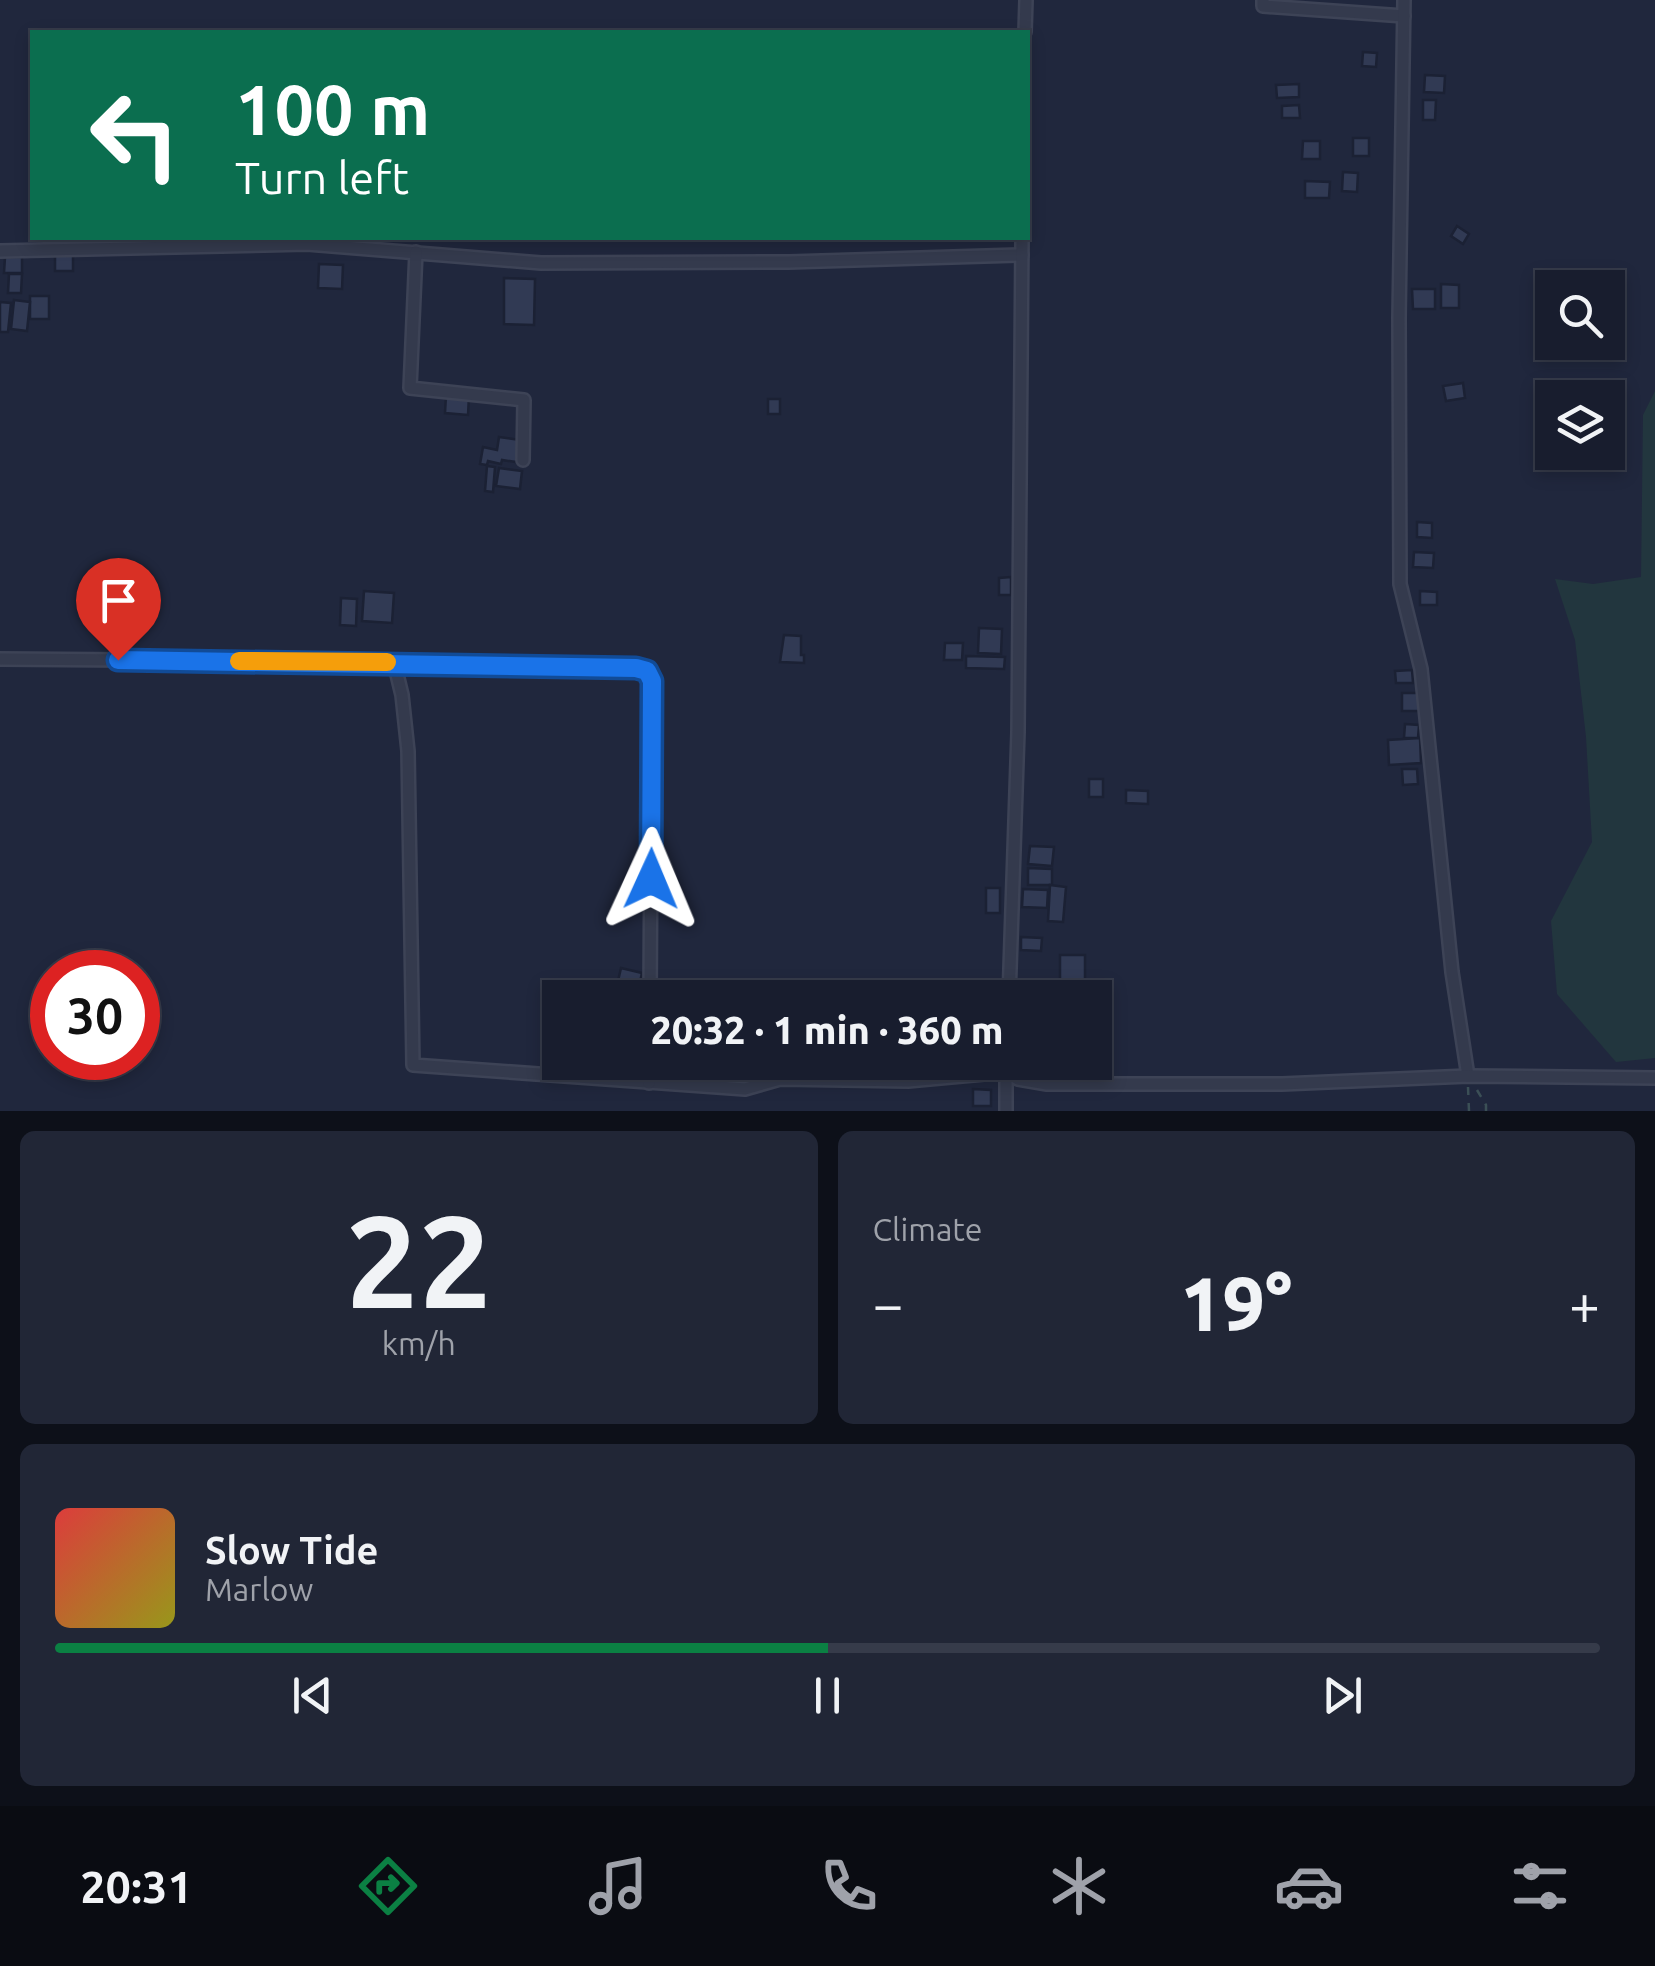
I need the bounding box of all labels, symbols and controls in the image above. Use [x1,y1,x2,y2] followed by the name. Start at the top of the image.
[70,70,200,200] icon: left
[235,70,430,148] text: 100 m
[235,152,409,203] text: Turn left
[1535,270,1625,470] map controls
[1535,270,1625,360] button: search
[1535,380,1625,470] button: layers
[76,558,161,661] pin
[91,573,146,628] icon: arrive
[599,827,703,931] position arrow
[30,950,160,1080] speed limit sign: 30
[650,1009,1004,1051] text: 20:32 · 1 min · 360 m
[345,1187,492,1333] text: 22
[873,1211,983,1247] text: Climate
[1180,1261,1292,1345] text: 19°
[873,1273,904,1334] text: −
[1569,1273,1600,1334] text: +
[382,1325,456,1361] text: km/h
[205,1529,378,1571] text: Slow Tide
[205,1571,313,1607] text: Marlow
[285,1668,340,1723] icon: previous
[800,1668,855,1723] icon: pause
[1315,1668,1370,1723] icon: next
[353,1851,423,1921] icon: directions
[583,1851,653,1921] icon: music
[814,1851,884,1921] icon: phone
[1044,1851,1114,1921] icon: climate
[1274,1851,1344,1921] icon: car
[1505,1851,1575,1921] icon: filters
[80,1861,193,1912] text: 20:31

